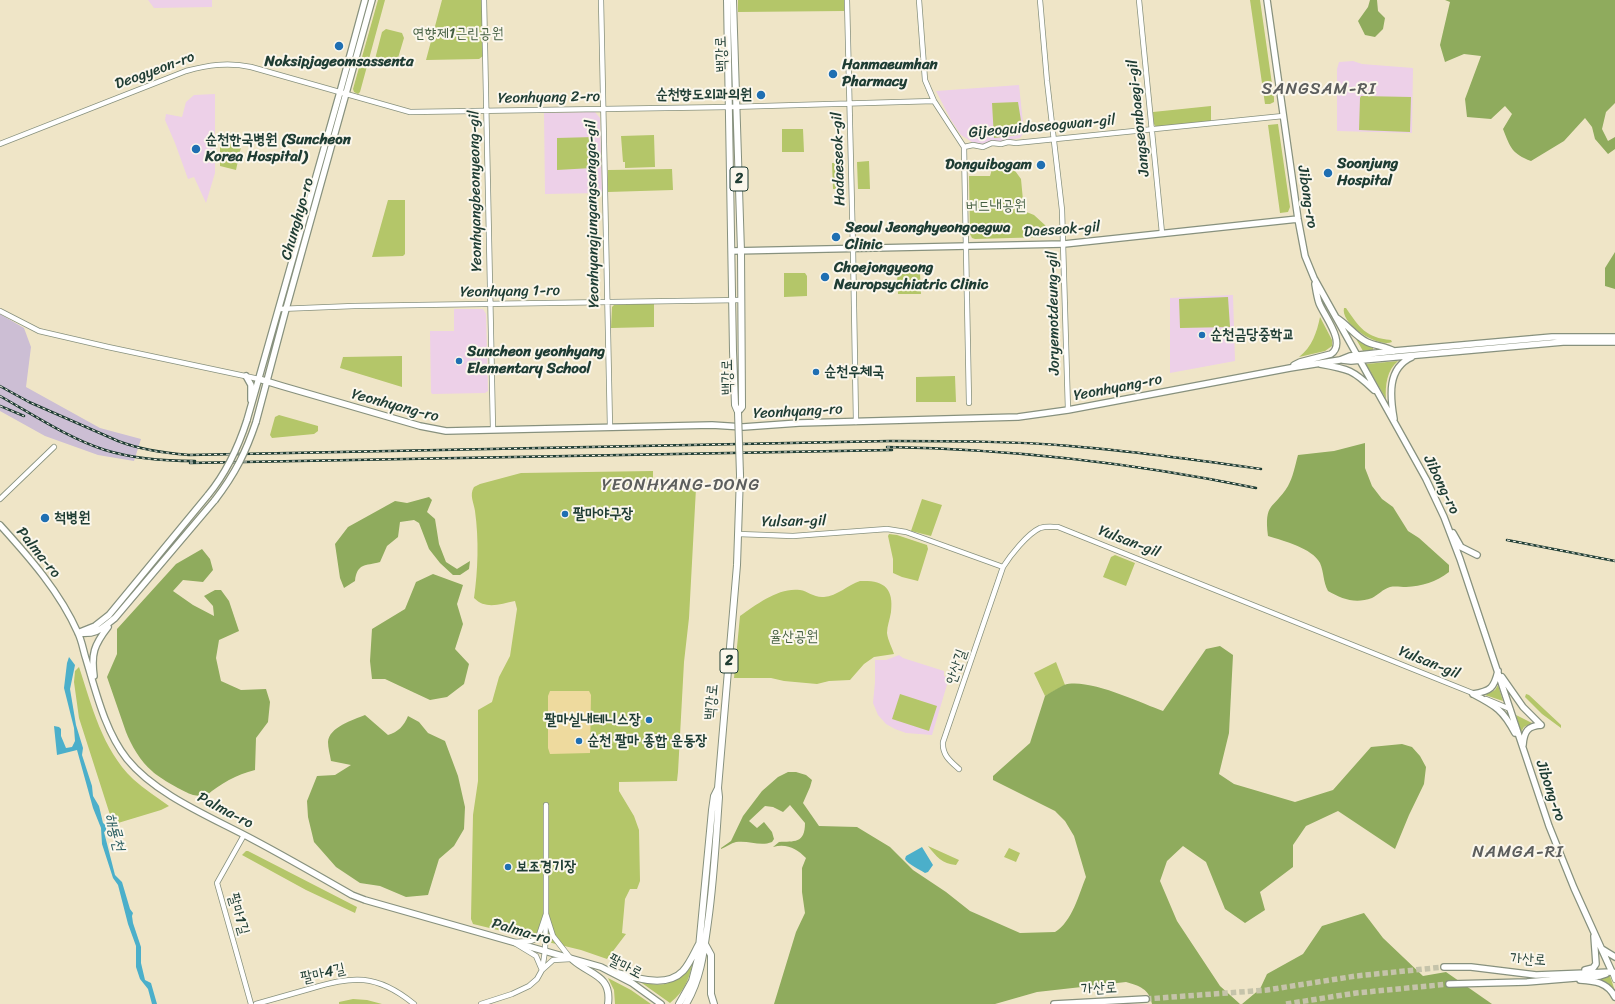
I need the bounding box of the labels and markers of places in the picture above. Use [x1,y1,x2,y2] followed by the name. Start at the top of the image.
[333,40,345,52] marker: Noksipjageomsassenta
[264,53,414,71] place label: Noksipjageomsassenta
[842,56,938,91] place label: Hanmaeumhan Pharmacy
[827,68,839,80] marker: Hanmaeumhan Pharmacy
[655,86,752,104] place label: 순천향도외과의원
[755,89,767,101] marker: 순천향도외과의원
[205,131,351,166] place label: 순천한국병원 (Suncheon Korea Hospital)
[190,143,202,155] marker: 순천한국병원 (Suncheon Korea Hospital)
[1337,155,1398,190] place label: Soonjung Hospital
[945,156,1032,174] place label: Donguibogam
[1035,159,1047,171] marker: Donguibogam
[1322,167,1334,179] marker: Soonjung Hospital
[845,219,1010,254] place label: Seoul Jeonghyeongoegwa Clinic
[830,231,842,243] marker: Seoul Jeonghyeongoegwa Clinic
[834,259,988,294] place label: Choejongyeong Neuropsychiatric Clinic
[819,271,831,283] marker: Choejongyeong Neuropsychiatric Clinic
[1210,326,1294,344] place label: 순천금당중학교
[1197,330,1207,340] marker: 순천금당중학교
[467,343,605,378] place label: Suncheon yeonhyang Elementary School
[454,356,464,366] marker: Suncheon yeonhyang Elementary School
[824,363,884,381] place label: 순천우체국
[811,367,821,377] marker: 순천우체국
[573,505,633,523] place label: 팔마야구장
[54,509,90,527] place label: 척병원
[560,509,570,519] marker: 팔마야구장
[39,512,51,524] marker: 척병원
[544,711,641,729] place label: 팔마실내테니스장
[644,715,654,725] marker: 팔마실내테니스장
[587,732,707,750] place label: 순천 팔마 종합 운동장
[574,736,584,746] marker: 순천 팔마 종합 운동장
[516,858,576,876] place label: 보조경기장
[503,862,513,872] marker: 보조경기장

